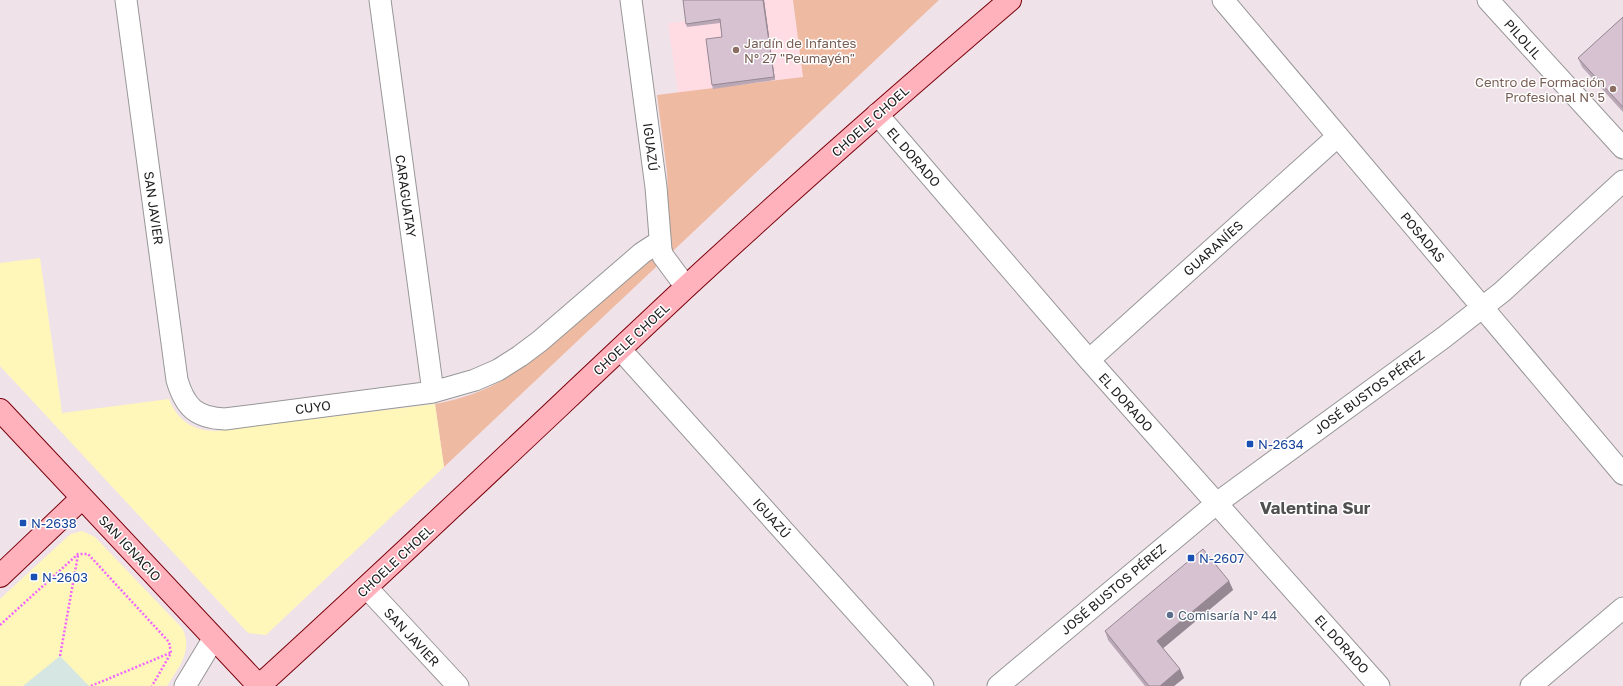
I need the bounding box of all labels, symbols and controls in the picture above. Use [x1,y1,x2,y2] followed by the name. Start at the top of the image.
[1501,16,1545,63] street label: PILOLIL
[744,35,857,66] place label: Jardín de Infantes N° 27 "Peumayén"
[731,45,741,55] marker: Jardín de Infantes N° 27 "Peumayén"
[1475,74,1605,105] place label: Centro de Formación Profesional N° 5
[828,82,912,160] street label: CHOELE CHOEL
[1608,84,1618,94] marker: Centro de Formación Profesional N° 5
[640,122,662,172] street label: IGUAZÚ
[884,124,944,190] street label: EL DORADO
[392,154,420,239] street label: CARAGUATAY
[141,170,167,246] street label: SAN JAVIER
[1397,209,1449,265] street label: POSADAS
[1180,217,1246,279] street label: GUARANÍES
[590,299,673,378] street label: CHOELE CHOEL
[1311,346,1428,437] street label: JOSÉ BUSTOS PÉREZ
[1095,369,1157,435] street label: EL DORADO
[294,397,332,417] street label: CUYO
[1258,436,1304,452] place label: N-2634
[1245,439,1255,449] marker: N-2634
[750,495,794,541] street label: IGUAZÚ
[1260,497,1371,518] district label: Valentina Sur
[95,512,165,584] street label: SAN IGNACIO
[31,515,77,531] place label: N-2638
[18,518,28,528] marker: N-2638
[354,521,437,600] street label: CHOELE CHOEL
[1057,540,1169,638] street label: JOSÉ BUSTOS PÉREZ
[1199,550,1244,566] place label: N-2607
[1186,553,1196,563] marker: N-2607
[42,569,88,585] place label: N-2603
[29,572,39,582] marker: N-2603
[381,604,443,670] street label: SAN JAVIER
[1178,607,1277,623] place label: Comisaría N° 44
[1165,610,1175,620] marker: Comisaría N° 44
[1311,611,1373,677] street label: EL DORADO

